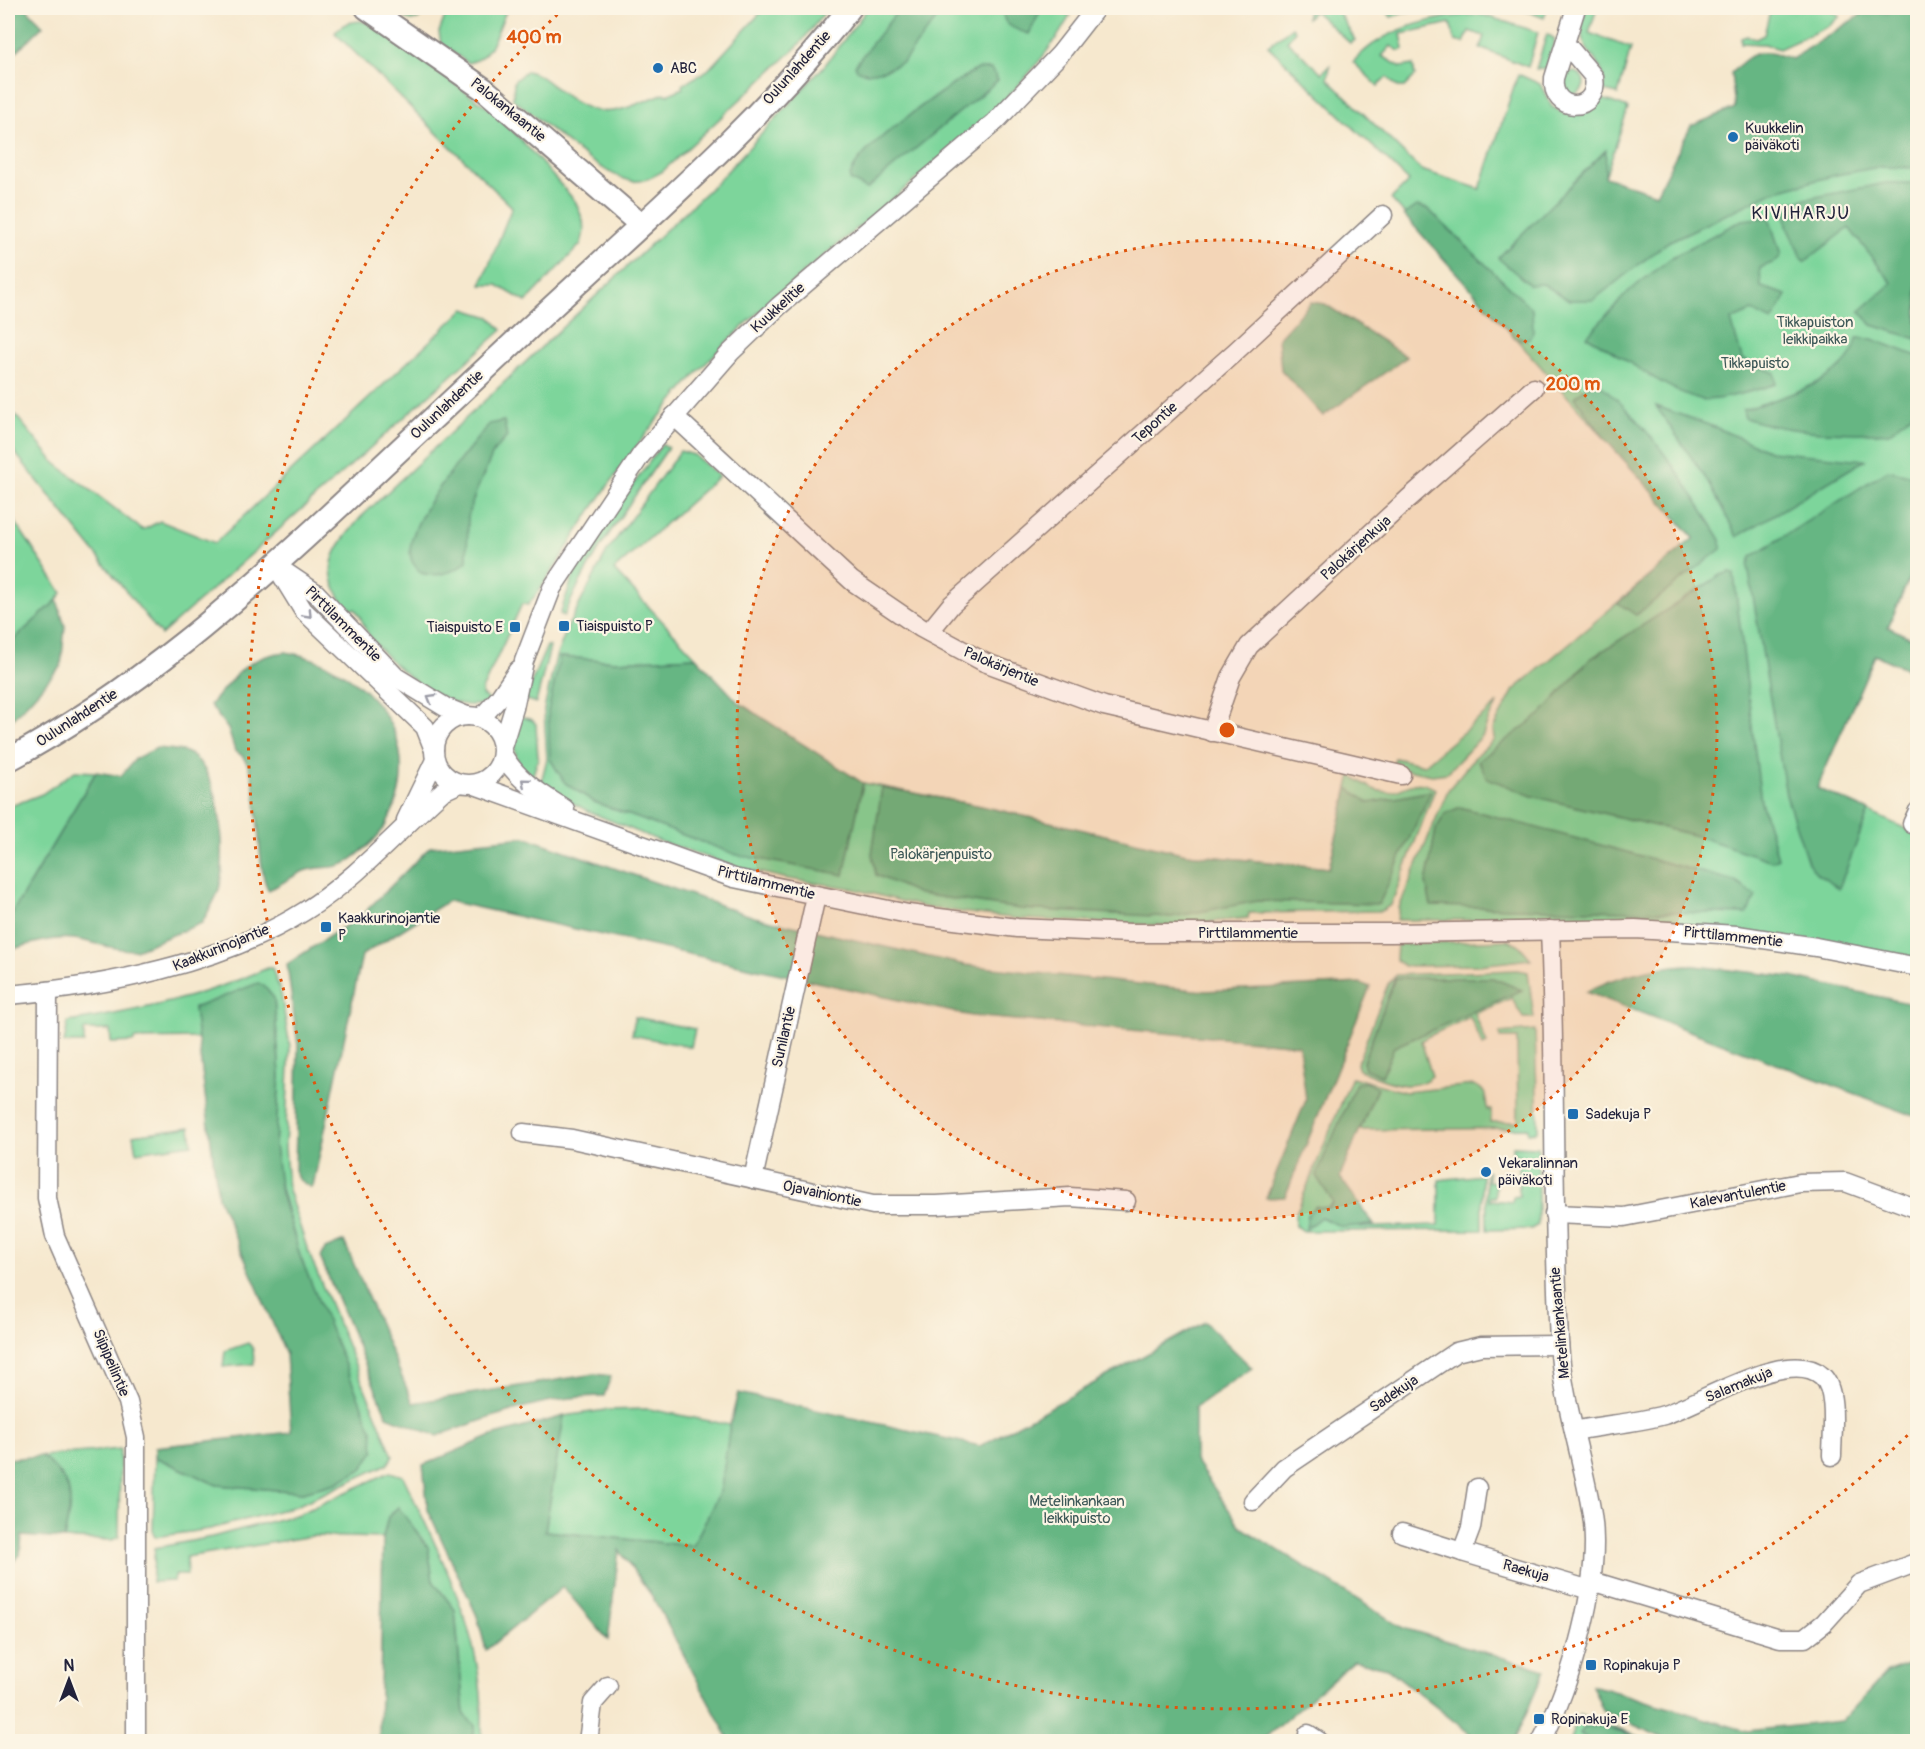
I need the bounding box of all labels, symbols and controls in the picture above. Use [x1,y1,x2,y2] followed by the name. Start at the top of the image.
[507,26,561,49] text: 400 m
[759,27,836,109] street label: Oulunlahdentie
[670,59,697,78] place label: ABC
[651,61,665,75] marker: ABC
[466,74,550,147] street label: Palokankaantie
[1745,119,1804,155] place label: Kuukkelin päiväkoti
[1726,130,1740,144] marker: Kuukkelin päiväkoti
[1751,202,1851,225] district label: KIVIHARJU
[747,278,809,337] street label: Kuukkelitie
[1777,313,1853,349] park label: Tikkapuiston leikkipaikka
[1721,354,1789,373] park label: Tikkapuisto
[406,366,488,444] street label: Oulunlahdentie
[1546,373,1600,396] text: 200 m
[1128,397,1182,448] street label: Tepontie
[1317,511,1395,585] street label: Palokärjenkuja
[301,582,385,666] street label: Pirttilammentie
[301,607,312,618] one-way arrow
[576,617,653,636] place label: Tiaispuisto P
[426,618,503,637] place label: Tiaispuisto E
[557,619,571,633] marker: Tiaispuisto P
[508,620,522,634] marker: Tiaispuisto E
[960,643,1042,692] street label: Palokärjentie
[33,684,122,751] street label: Oulunlahdentie
[427,694,437,706] one-way arrow
[1217,720,1237,740] centre of rings
[521,778,532,789] one-way arrow
[890,845,992,864] park label: Palokärjenpuisto
[715,862,817,904] street label: Pirttilammentie
[338,909,441,945] place label: Kaakkurinojantie P
[170,920,272,976] street label: Kaakkurinojantie
[319,920,333,934] marker: Kaakkurinojantie P
[1682,922,1784,952] street label: Pirttilammentie
[1198,924,1299,943] street label: Pirttilammentie
[768,1004,800,1069] street label: Sunilantie
[1585,1105,1651,1124] place label: Sadekuja P
[1566,1107,1580,1121] marker: Sadekuja P
[1498,1154,1578,1190] place label: Vekaralinnan päiväkoti
[1479,1165,1493,1179] marker: Vekaralinnan päiväkoti
[781,1176,864,1212] street label: Ojavainiontie
[1688,1176,1788,1214] street label: Kalevantulentie
[1546,1266,1574,1379] street label: Metelinkankaantie
[88,1326,134,1400] street label: Siipipeilintie
[1703,1363,1775,1407] street label: Salamakuja
[1366,1371,1422,1417] street label: Sadekuja
[1029,1492,1125,1528] park label: Metelinkankaan leikkipuisto
[1501,1555,1551,1587] street label: Raekuja
[39,1650,99,1710] north arrow
[64,1656,75,1676] text: N
[1603,1656,1681,1675] place label: Ropinakuja P
[1584,1658,1598,1672] marker: Ropinakuja P
[1551,1710,1628,1729] place label: Ropinakuja E
[1532,1712,1546,1726] marker: Ropinakuja E

